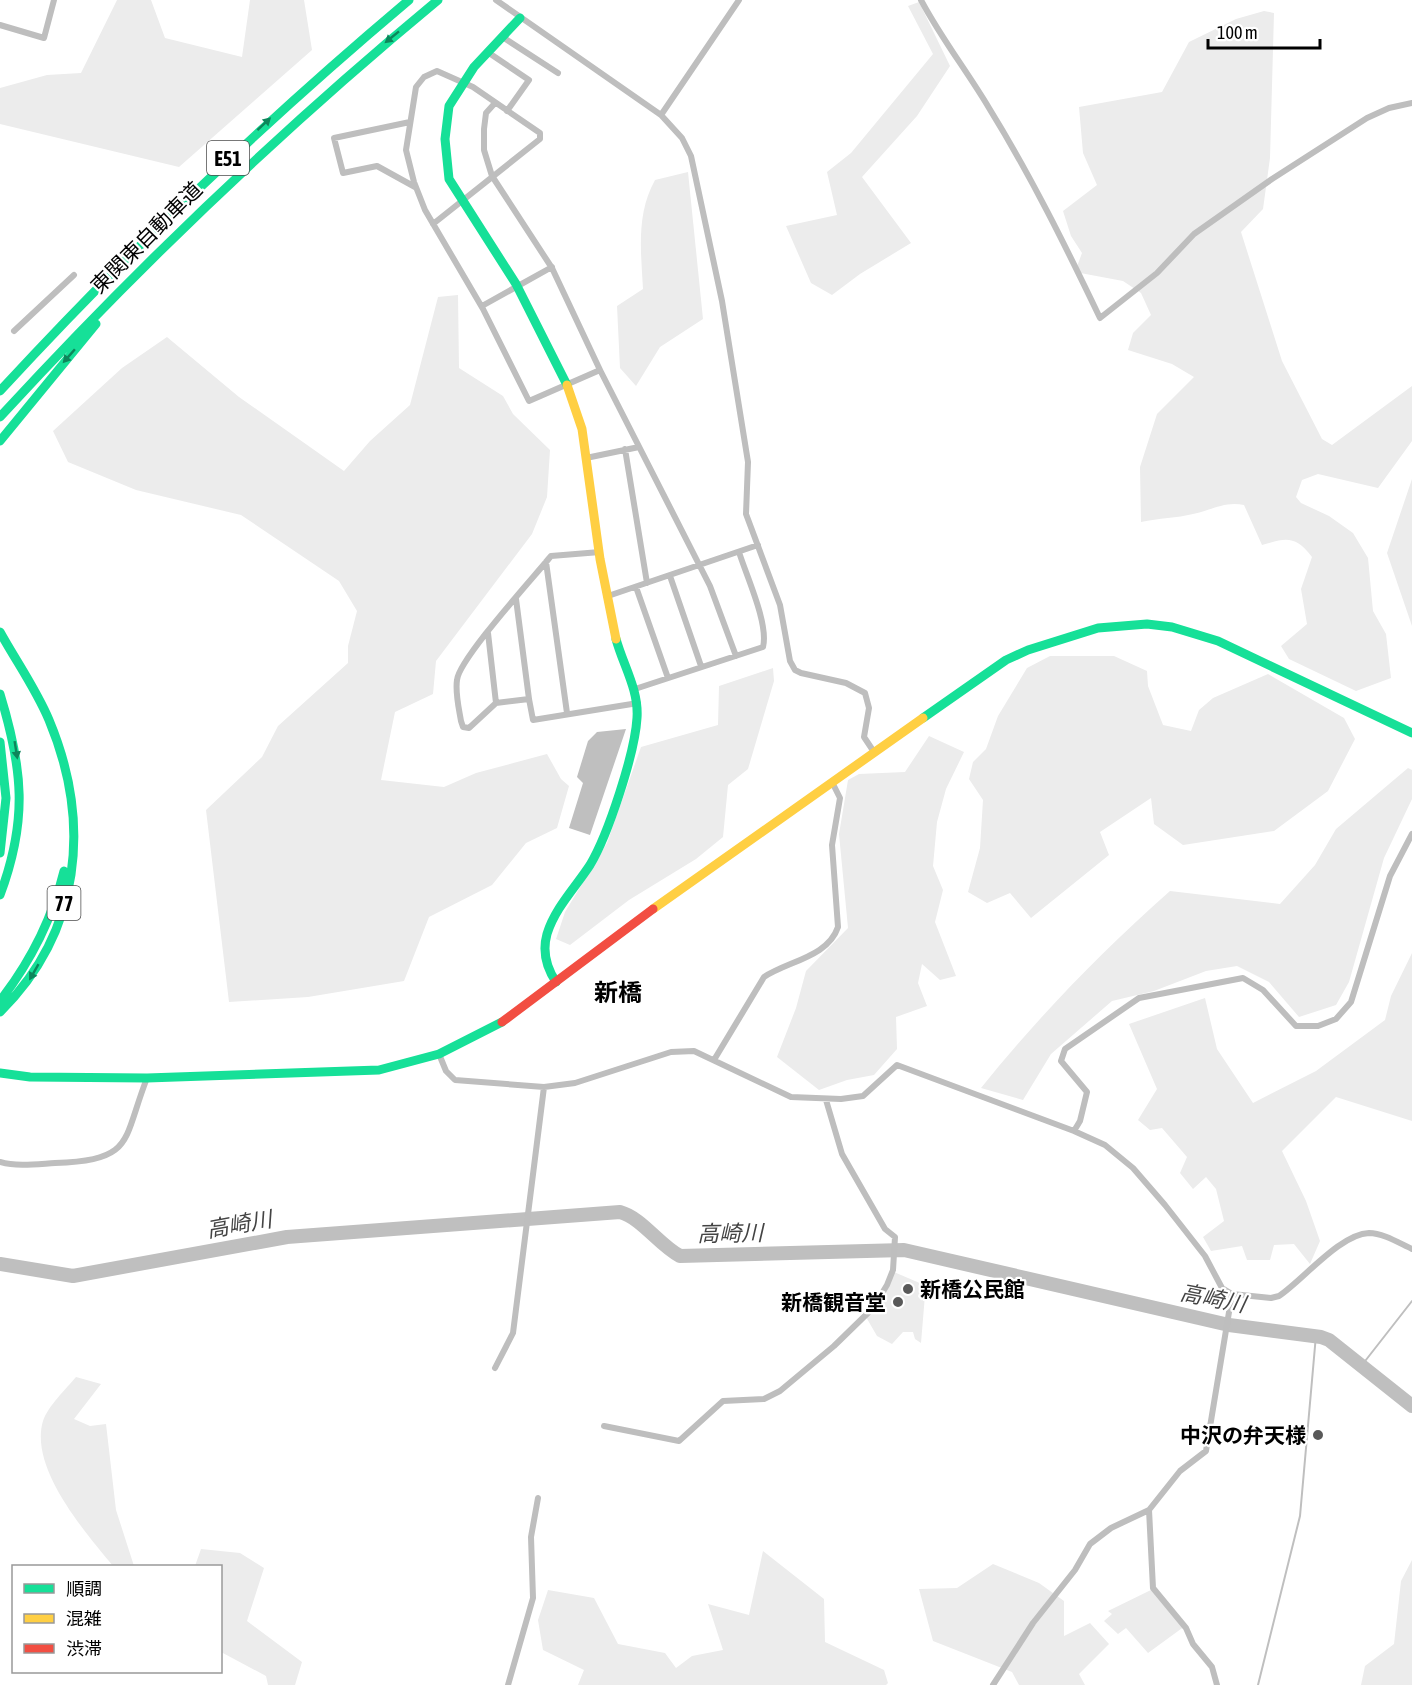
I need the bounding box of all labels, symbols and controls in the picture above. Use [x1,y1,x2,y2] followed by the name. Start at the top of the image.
[1208,12,1320,50] scale bar
[1217,22,1258,43] text: 100 m
[384,30,400,43] one-way arrow
[257,118,271,132] one-way arrow
[207,141,249,175] road number: E51
[86,177,206,297] street label: 東関東自動車道
[63,348,76,363] one-way arrow
[12,740,21,759] one-way arrow
[48,886,80,920] road number: 77
[29,964,39,981] one-way arrow
[594,979,642,1006] district label: 新橋
[204,1205,276,1243] water label: 高崎川
[697,1219,765,1247] water label: 高崎川
[920,1277,1025,1301] place label: 新橋公民館
[1178,1279,1250,1317] water label: 高崎川
[901,1282,915,1296] marker: 新橋公民館
[781,1290,886,1314] place label: 新橋観音堂
[891,1295,905,1309] marker: 新橋観音堂
[1180,1423,1306,1447] place label: 中沢の弁天様
[1311,1428,1325,1442] marker: 中沢の弁天様
[12,1565,222,1673] legend
[66,1578,102,1599] text: 順調
[66,1608,102,1629] text: 混雑
[66,1638,102,1659] text: 渋滞

